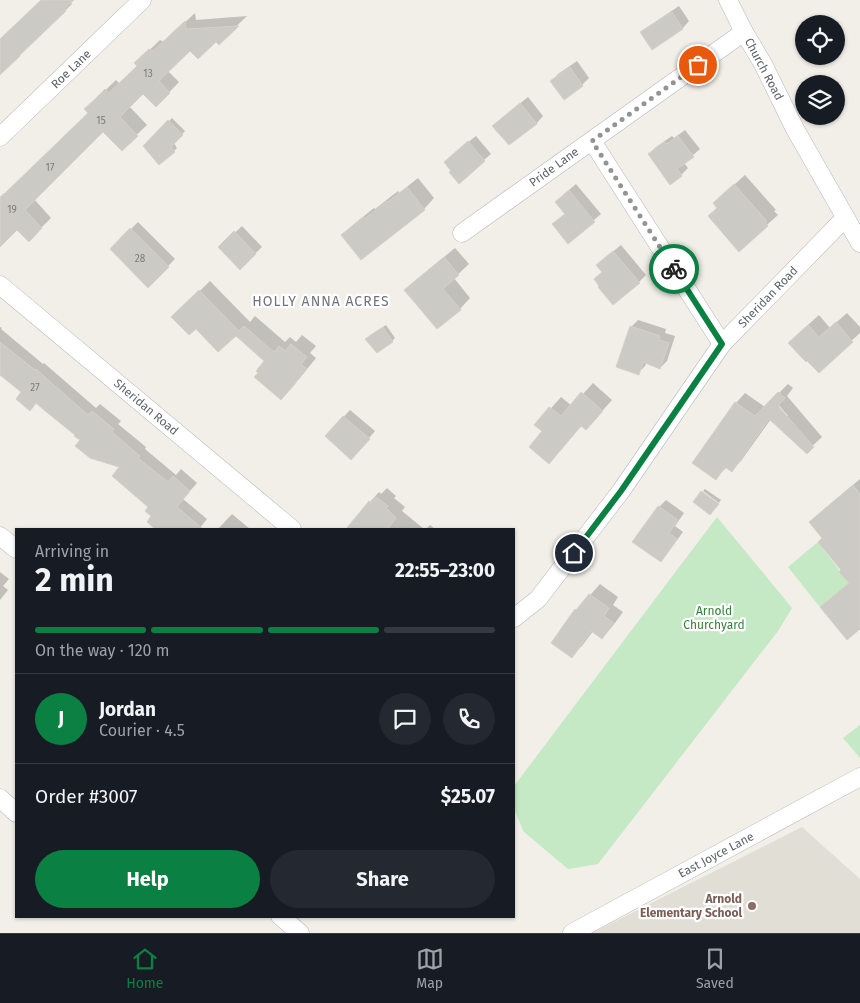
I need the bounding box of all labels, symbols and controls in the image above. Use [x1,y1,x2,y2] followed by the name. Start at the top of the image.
[795,15,845,125] map controls
[795,15,845,65] button: locate
[742,35,786,103] street label: Church Road
[677,44,719,86] pin
[48,47,94,91] street label: Roe Lane
[684,51,712,79] icon: bag
[143,68,153,80] house number: 13
[795,75,845,125] button: layers
[96,115,106,127] house number: 15
[527,144,581,190] street label: Pride Lane
[46,162,55,174] house number: 17
[7,204,17,216] house number: 19
[649,244,699,294] courier
[135,253,146,265] house number: 28
[660,255,688,283] icon: bike
[735,263,801,331] street label: Sheridan Road
[252,293,390,310] district label: HOLLY ANNA ACRES
[111,376,181,438] street label: Sheridan Road
[30,382,40,394] house number: 27
[553,532,595,574] pin
[560,539,588,567] icon: home
[35,542,109,561] text: Arriving in
[395,559,495,582] text: 22:55–23:00
[35,561,114,599] text: 2 min
[683,604,745,632] park label: Arnold Churchyard
[35,641,169,660] text: On the way · 120 m
[379,693,431,745] button: chat
[443,693,495,745] button: phone
[99,698,156,721] text: Jordan
[58,707,64,730] text: J
[99,721,185,740] text: Courier · 4.5
[35,785,137,808] text: Order #3007
[441,785,495,808] text: $25.07
[676,829,756,881] street label: East Joyce Lane
[35,850,260,908] button: Help
[270,850,495,908] button: Share
[640,892,742,920] place label: Arnold Elementary School
[746,900,758,912] marker: Arnold Elementary School
[126,945,163,992] tab: Home
[416,945,444,992] tab: Map
[696,945,734,992] tab: Saved

